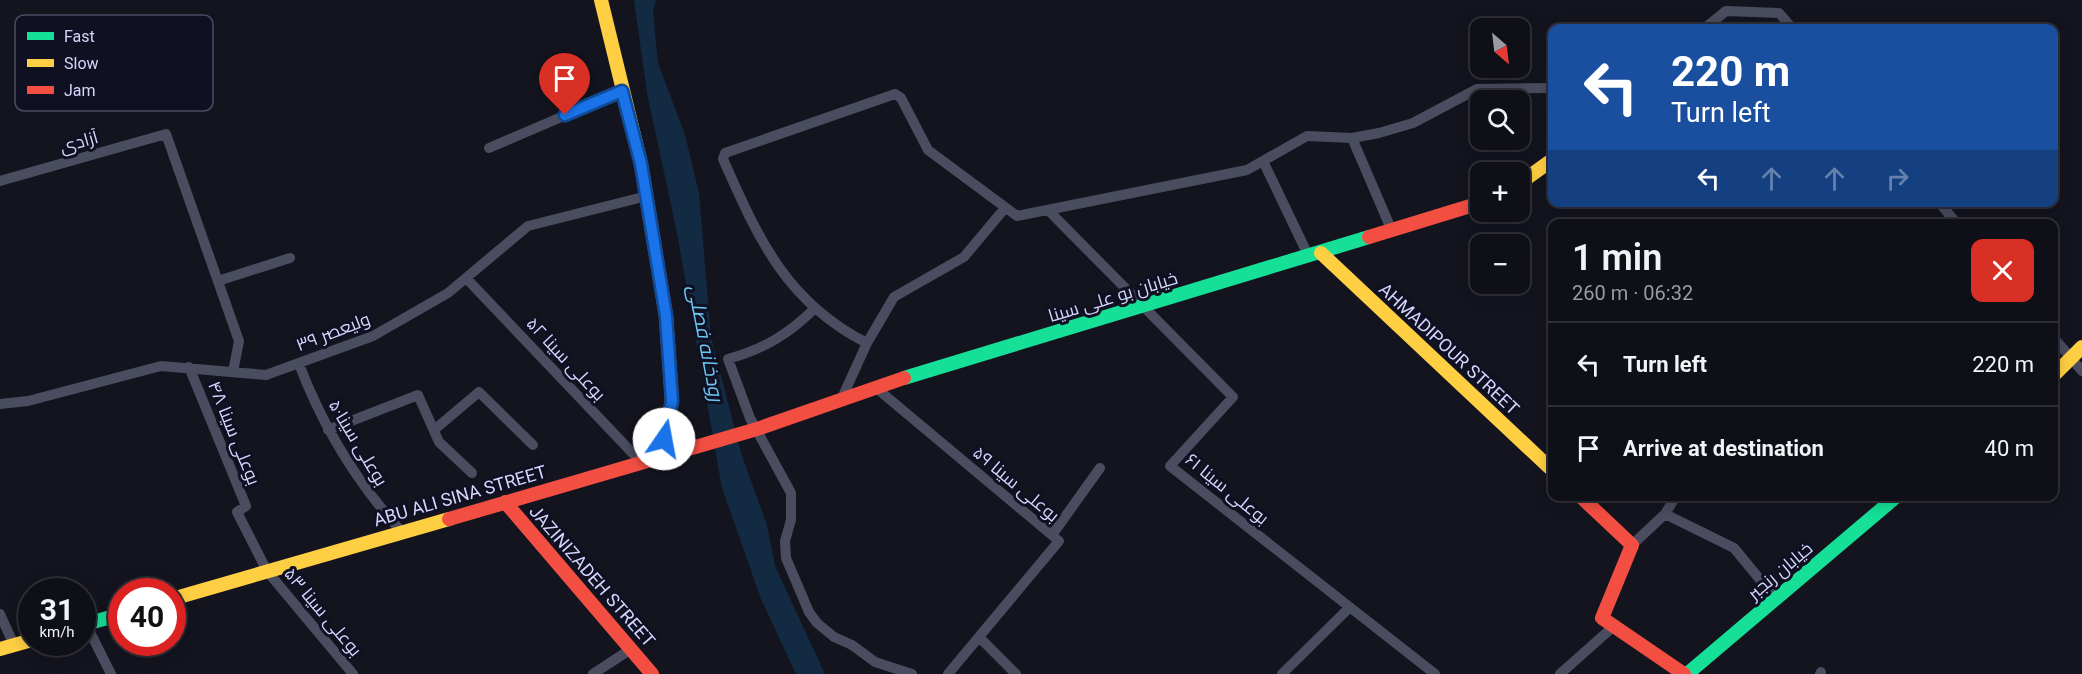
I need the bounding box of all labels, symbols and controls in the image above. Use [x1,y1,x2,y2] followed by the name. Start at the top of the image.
[15,15,213,111] legend
[1470,18,1530,78] north arrow
[1470,18,1530,294] map controls
[64,27,95,46] text: Fast
[1671,47,1790,96] text: 220 m
[1572,48,1650,126] icon: left
[539,53,590,115] pin
[64,54,99,73] text: Slow
[548,62,581,95] icon: arrive
[64,81,96,100] text: Jam
[1470,90,1530,150] button: search
[1671,97,1771,129] text: Turn left
[57,126,101,158] street label: آزادی
[1470,162,1530,222] button: +
[1692,162,1725,195] icon: left
[1755,162,1788,195] icon: ahead
[1818,162,1851,195] icon: ahead
[1881,162,1914,195] icon: right
[1470,234,1530,294] button: −
[1572,237,1662,279] text: 1 min
[1971,239,2034,302] button: close
[1046,267,1180,327] street label: خیابان بو علی سینا
[1375,278,1524,419] street label: AHMADIPOUR STREET
[1572,281,1693,305] text: 260 m · 06:32
[683,283,729,405] water label: رودخانه فصلی
[293,308,373,356] street label: ولیعصر ۳۹
[522,313,610,405] street label: بوعلی سینا ۵۲
[1572,348,1605,381] icon: left
[1623,352,1707,377] text: Turn left
[1972,352,2034,377] text: 220 m
[203,378,265,488] street label: بوعلی سینا ۴۸
[324,396,392,490] street label: بوعلی سینا۵۰
[632,407,696,471] position arrow
[1572,432,1605,465] icon: arrive
[1623,436,1824,461] text: Arrive at destination
[1985,436,2034,461] text: 40 m
[968,441,1064,527] street label: بوعلی سینا ۵۹
[1181,449,1273,529] street label: بوعلی سینا ۶۱
[371,461,549,530] street label: ABU ALI SINA STREET
[525,501,660,651] street label: JAZINIZADEH STREET
[1742,537,1817,605] street label: خیابان رنجبر
[280,563,366,661] street label: بوعلی سینا ۵۳
[108,578,186,656] speed limit sign: 40
[40,592,74,627] text: 31
[39,623,75,641] text: km/h

